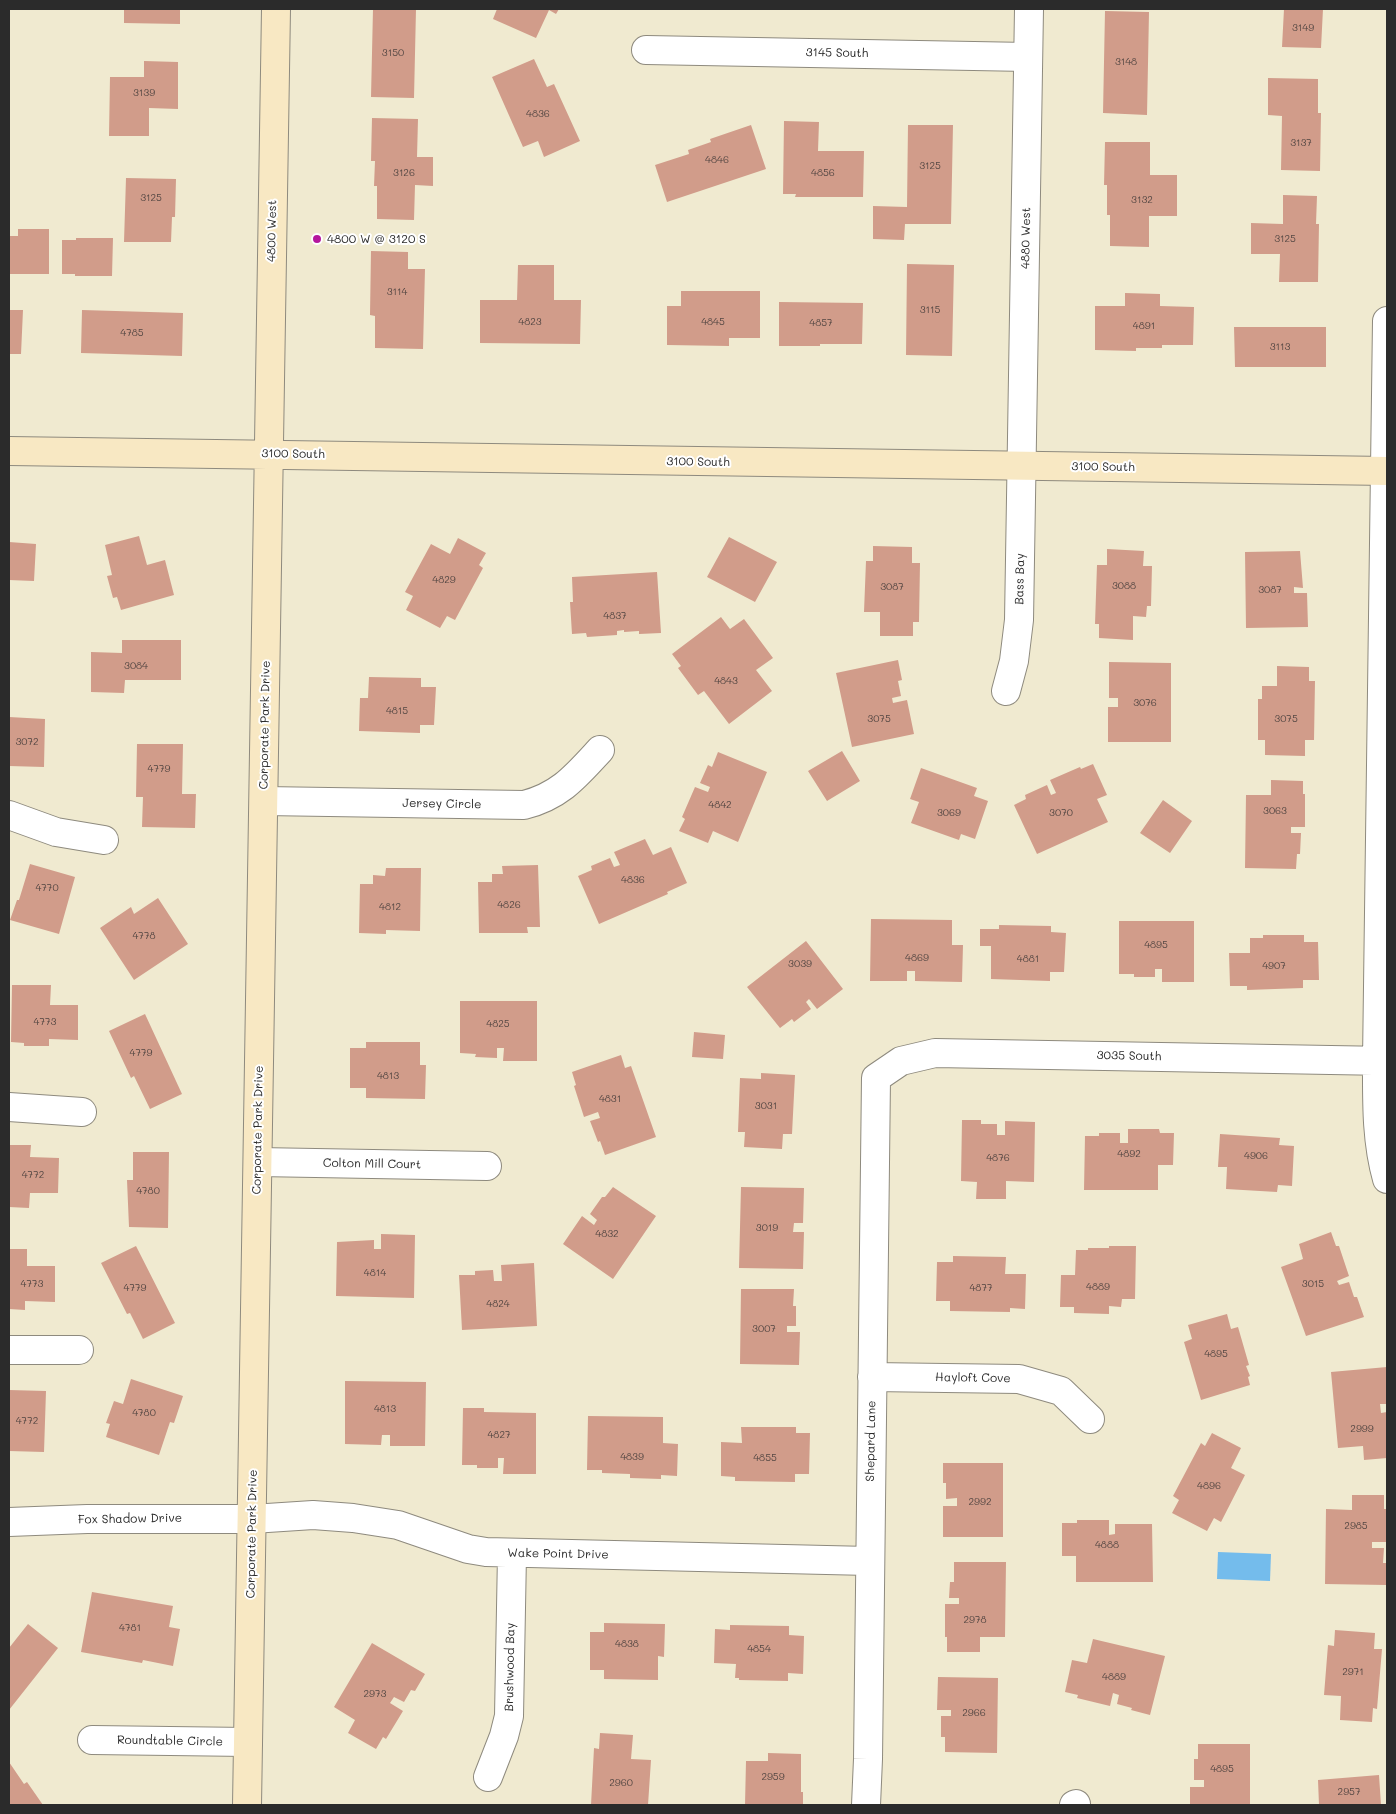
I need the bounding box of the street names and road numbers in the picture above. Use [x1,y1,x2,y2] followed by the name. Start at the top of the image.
[805,45,869,61] street label: 3145 South
[264,200,280,262] street label: 4800 West
[1018,207,1034,269] street label: 4880 West
[261,446,325,462] street label: 3100 South
[666,454,730,470] street label: 3100 South
[1071,459,1135,475] street label: 3100 South
[1012,553,1028,605] street label: Bass Bay
[257,660,273,790] street label: Corporate Park Drive
[402,796,482,812] street label: Jersey Circle
[1096,1048,1162,1064] street label: 3035 South
[250,1065,266,1195] street label: Corporate Park Drive
[323,1156,421,1172] street label: Colton Mill Court
[935,1370,1011,1386] street label: Hayloft Cove
[863,1400,879,1482] street label: Shepard Lane
[244,1469,260,1599] street label: Corporate Park Drive
[78,1511,182,1527] street label: Fox Shadow Drive
[507,1546,609,1562] street label: Wake Point Drive
[502,1622,518,1712] street label: Brushwood Bay
[117,1733,223,1749] street label: Roundtable Circle

